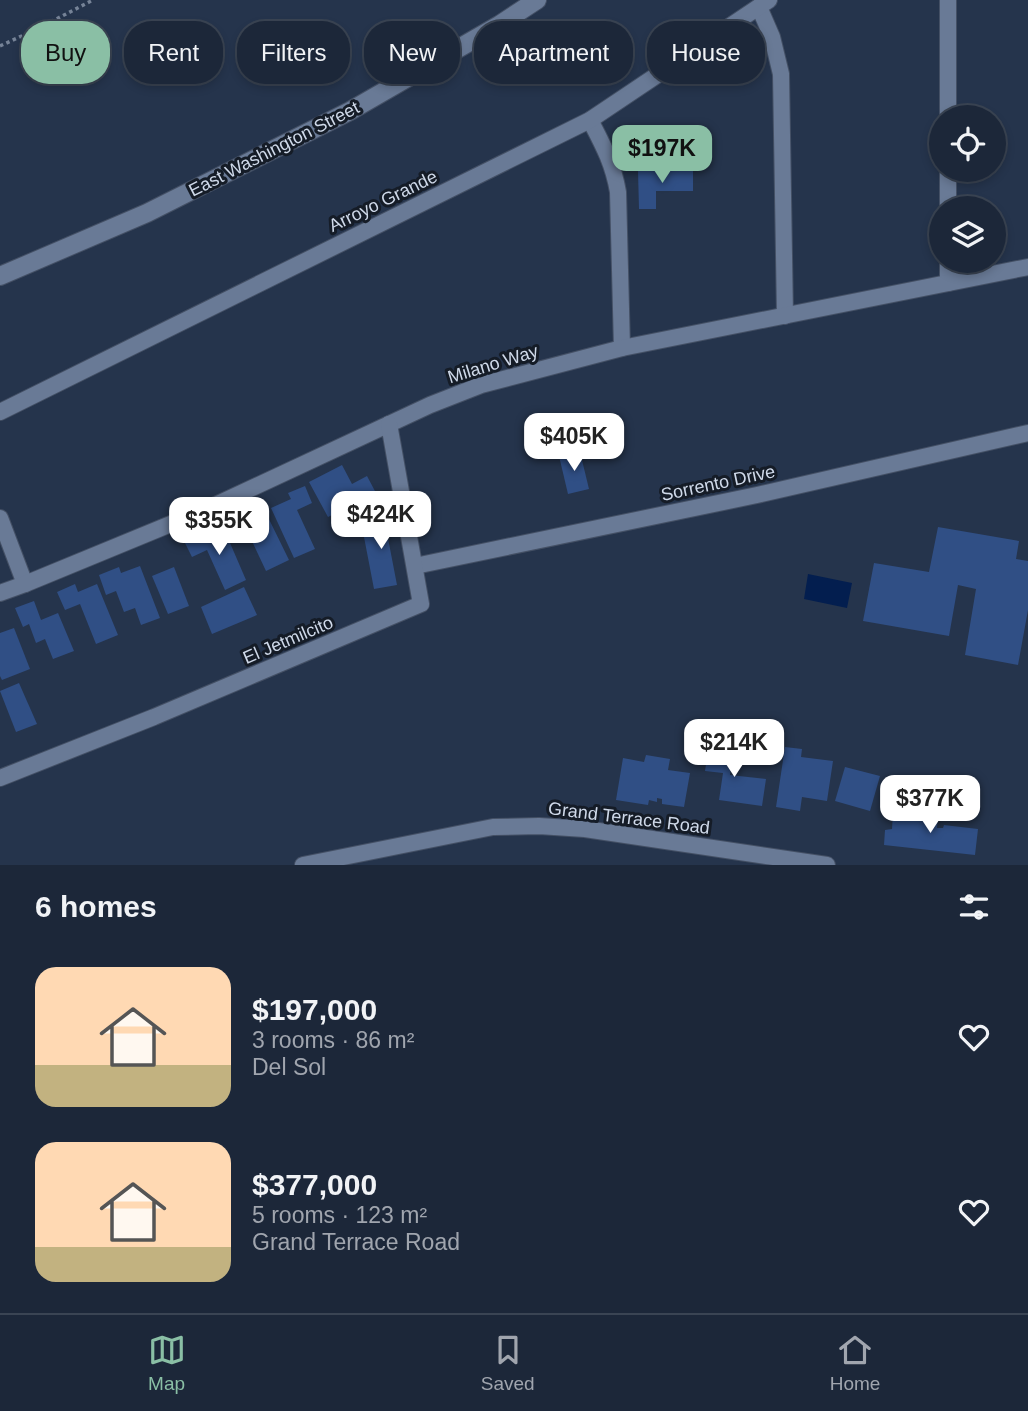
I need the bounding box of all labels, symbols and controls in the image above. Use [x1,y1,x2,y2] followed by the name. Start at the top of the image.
[21,21,110,84] chip: Buy
[124,21,223,84] chip: Rent
[237,21,350,84] chip: Filters
[364,21,460,84] chip: New
[474,21,633,84] chip: Apartment
[647,21,765,84] chip: House
[186,97,362,201] street label: East Washington Street
[929,105,1006,273] map controls
[929,105,1006,182] button: locate
[613,125,711,185] pin: $197K
[628,135,696,161] text: $197K
[326,166,440,236] street label: Arroyo Grande
[929,196,1006,273] button: layers
[445,341,541,387] street label: Milano Way
[525,414,623,473] pin: $405K
[540,423,608,449] text: $405K
[659,461,777,505] street label: Sorrento Drive
[332,491,430,551] pin: $424K
[170,498,268,557] pin: $355K
[347,501,415,527] text: $424K
[185,507,253,533] text: $355K
[240,612,336,668] street label: El Jetmilcito
[685,720,783,779] pin: $214K
[700,729,768,755] text: $214K
[881,776,979,835] pin: $377K
[896,785,964,811] text: $377K
[547,798,711,838] street label: Grand Terrace Road
[955,888,993,926] icon: filters
[35,890,157,923] text: 6 homes
[252,993,377,1026] text: $197,000
[91,995,175,1079] icon: home
[955,1018,993,1056] icon: heart
[252,1027,414,1053] text: 3 rooms · 86 m²
[252,1054,326,1080] text: Del Sol
[252,1168,377,1201] text: $377,000
[91,1170,175,1254] icon: home
[955,1193,993,1231] icon: heart
[252,1202,427,1228] text: 5 rooms · 123 m²
[252,1229,460,1255] text: Grand Terrace Road
[148,1331,186,1395] tab: Map
[481,1331,535,1395] tab: Saved
[830,1331,880,1395] tab: Home

